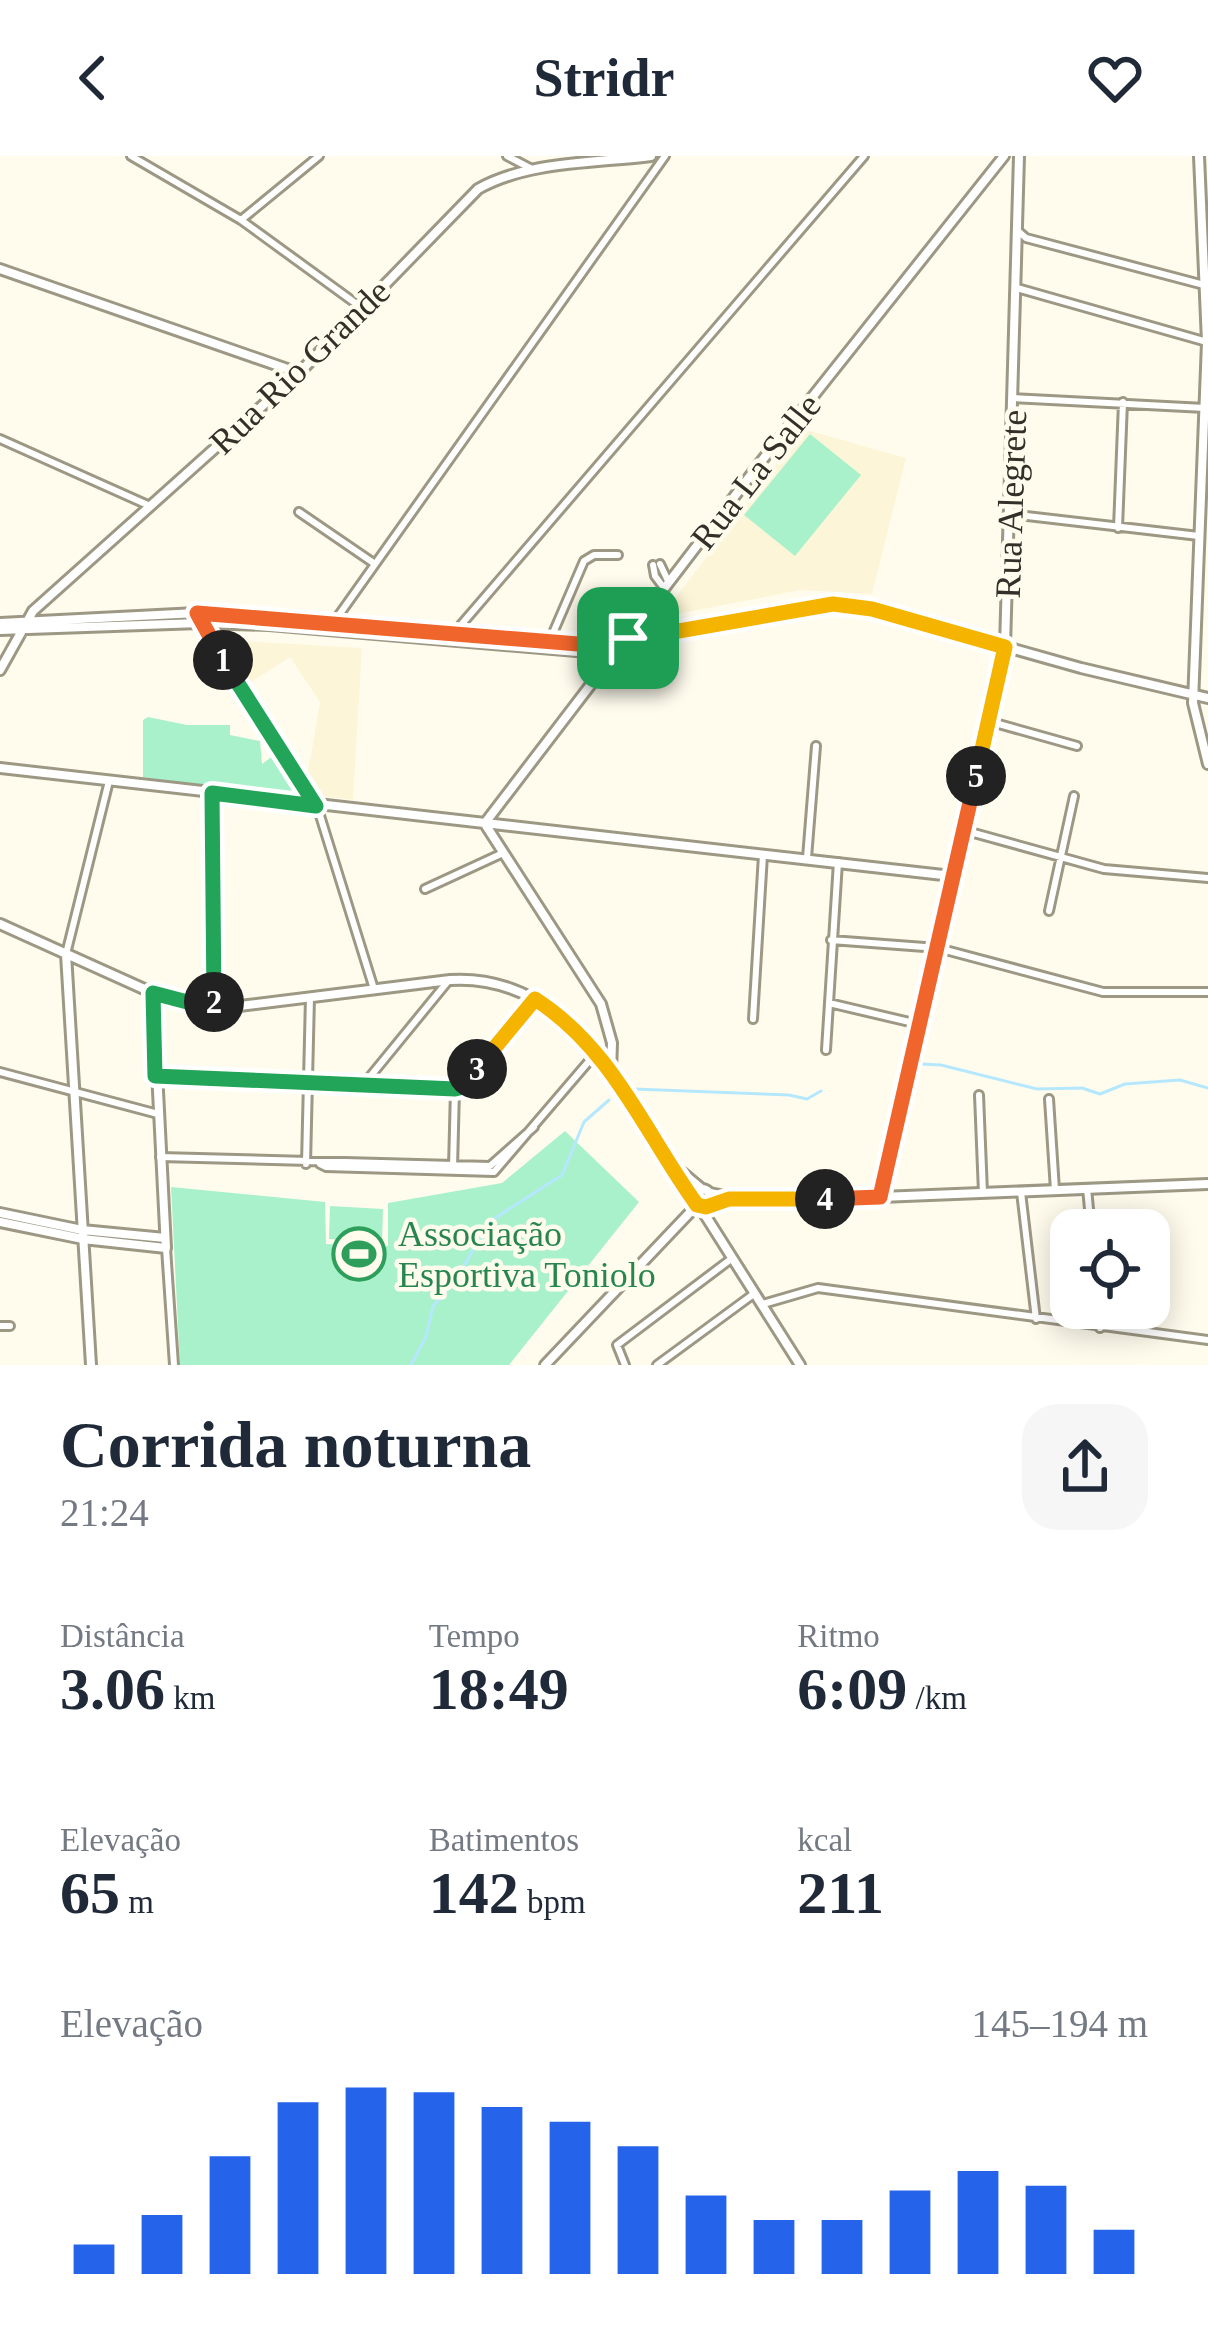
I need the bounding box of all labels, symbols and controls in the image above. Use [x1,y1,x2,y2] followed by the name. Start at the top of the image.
[60,45,126,111] icon: back
[1082,45,1148,111] icon: heart
[534,48,675,108] text: Stridr
[202,271,398,462] street label: Rua Rio Grande
[683,386,829,557] street label: Rua La Salle
[988,409,1034,599] street label: Rua Alegrete
[577,587,679,689] pin
[595,605,661,671] icon: arrive
[193,630,253,690] pin: 1
[215,642,231,678] text: 1
[946,746,1006,806] pin: 5
[968,758,984,794] text: 5
[184,972,244,1032] pin: 2
[206,984,222,1020] text: 2
[447,1039,507,1099] pin: 3
[469,1051,485,1087] text: 3
[795,1169,855,1229] pin: 4
[817,1181,833,1217] text: 4
[1050,1209,1170,1329] map controls
[1050,1209,1170,1329] button: locate
[398,1214,656,1295] place label: Associação Esportiva Toniolo
[331,1226,387,1282] sports icon: Associação Esportiva Toniolo
[1022,1404,1148,1530] button: share
[60,1408,531,1481] text: Corrida noturna
[60,1491,149,1534] text: 21:24
[60,1618,185,1654] text: Distância
[429,1618,520,1654] text: Tempo
[797,1618,880,1654] text: Ritmo
[60,1656,165,1722] text: 3.06
[429,1656,569,1722] text: 18:49
[797,1656,907,1722] text: 6:09
[165,1680,215,1716] text: km
[907,1680,967,1716] text: /km
[60,1822,181,1858] text: Elevação
[429,1822,579,1858] text: Batimentos
[797,1822,852,1858] text: kcal
[60,1860,120,1926] text: 65
[429,1860,519,1926] text: 142
[797,1860,884,1926] text: 211
[120,1884,154,1920] text: m
[519,1884,586,1920] text: bpm
[60,2002,203,2045] text: Elevação
[971,2002,1148,2045] text: 145–194 m

